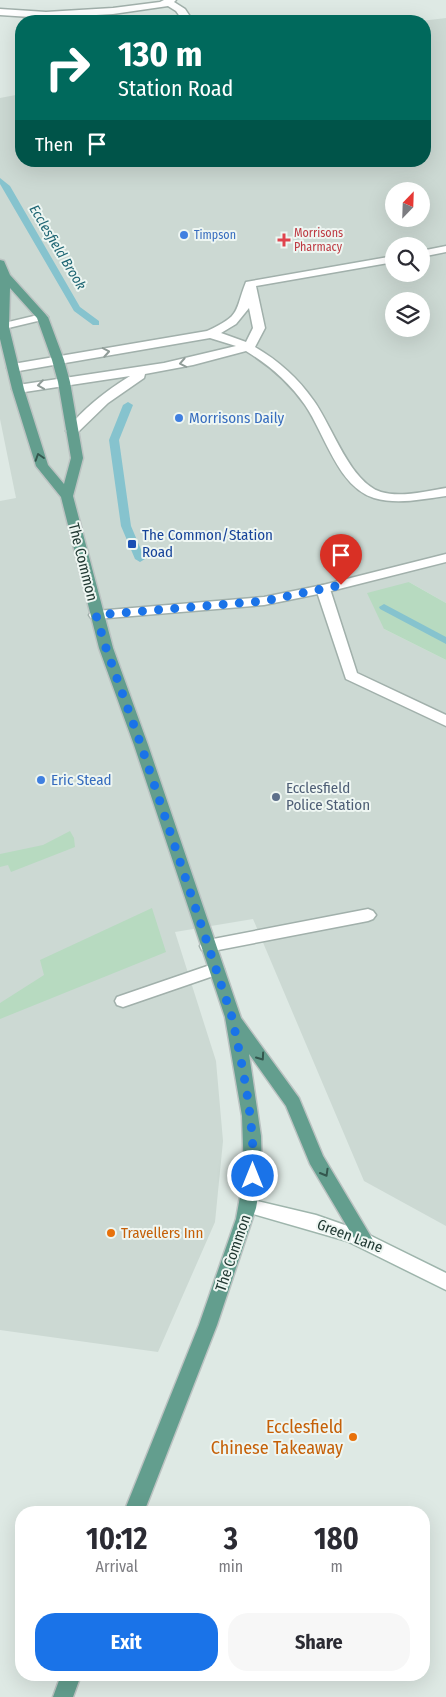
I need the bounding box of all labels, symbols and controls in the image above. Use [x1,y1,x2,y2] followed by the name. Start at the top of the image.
[118,33,202,75] text: 130 m
[35,35,100,100] icon: right
[118,75,233,102] text: Station Road
[83,130,111,158] icon: arrive
[35,133,73,156] text: Then
[385,182,430,228] north arrow
[385,182,430,337] map controls
[26,202,90,293] water label: Ecclesfield Brook
[294,226,343,254] place label: Morrisons Pharmacy
[194,228,236,242] place label: Timpson
[178,229,190,241] marker: Timpson
[278,234,290,246] marker: Morrisons Pharmacy
[385,237,430,282] button: search
[385,292,430,337] button: layers
[102,347,111,357] one-way arrow
[179,357,188,368] one-way arrow
[37,380,45,390] one-way arrow
[189,409,284,427] place label: Morrisons Daily
[173,412,185,424] marker: Morrisons Daily
[35,453,45,461] one-way arrow
[65,521,101,603] street label: The Common
[142,526,273,561] place label: The Common/Station Road
[320,534,362,585] pin
[126,538,138,550] marker: The Common/Station Road
[327,541,355,569] icon: arrive
[51,771,112,789] place label: Eric Stead
[35,774,47,786] marker: Eric Stead
[286,779,370,814] place label: Ecclesfield Police Station
[270,791,282,803] marker: Ecclesfield Police Station
[255,1051,264,1061] one-way arrow
[226,1149,278,1201] position arrow
[319,1168,329,1177] one-way arrow
[211,1212,255,1294] street label: The Common
[315,1215,385,1257] street label: Green Lane
[121,1224,203,1242] place label: Travellers Inn
[105,1227,117,1239] marker: Travellers Inn
[211,1416,343,1459] place label: Ecclesfield Chinese Takeaway
[347,1431,359,1443] marker: Ecclesfield Chinese Takeaway
[86,1521,147,1557] text: 10:12
[224,1521,238,1557] text: 3
[314,1521,359,1557] text: 180
[95,1557,138,1576] text: Arrival
[218,1557,243,1576] text: min
[330,1557,343,1576] text: m
[35,1613,218,1671] button: Exit
[228,1613,410,1671] button: Share

